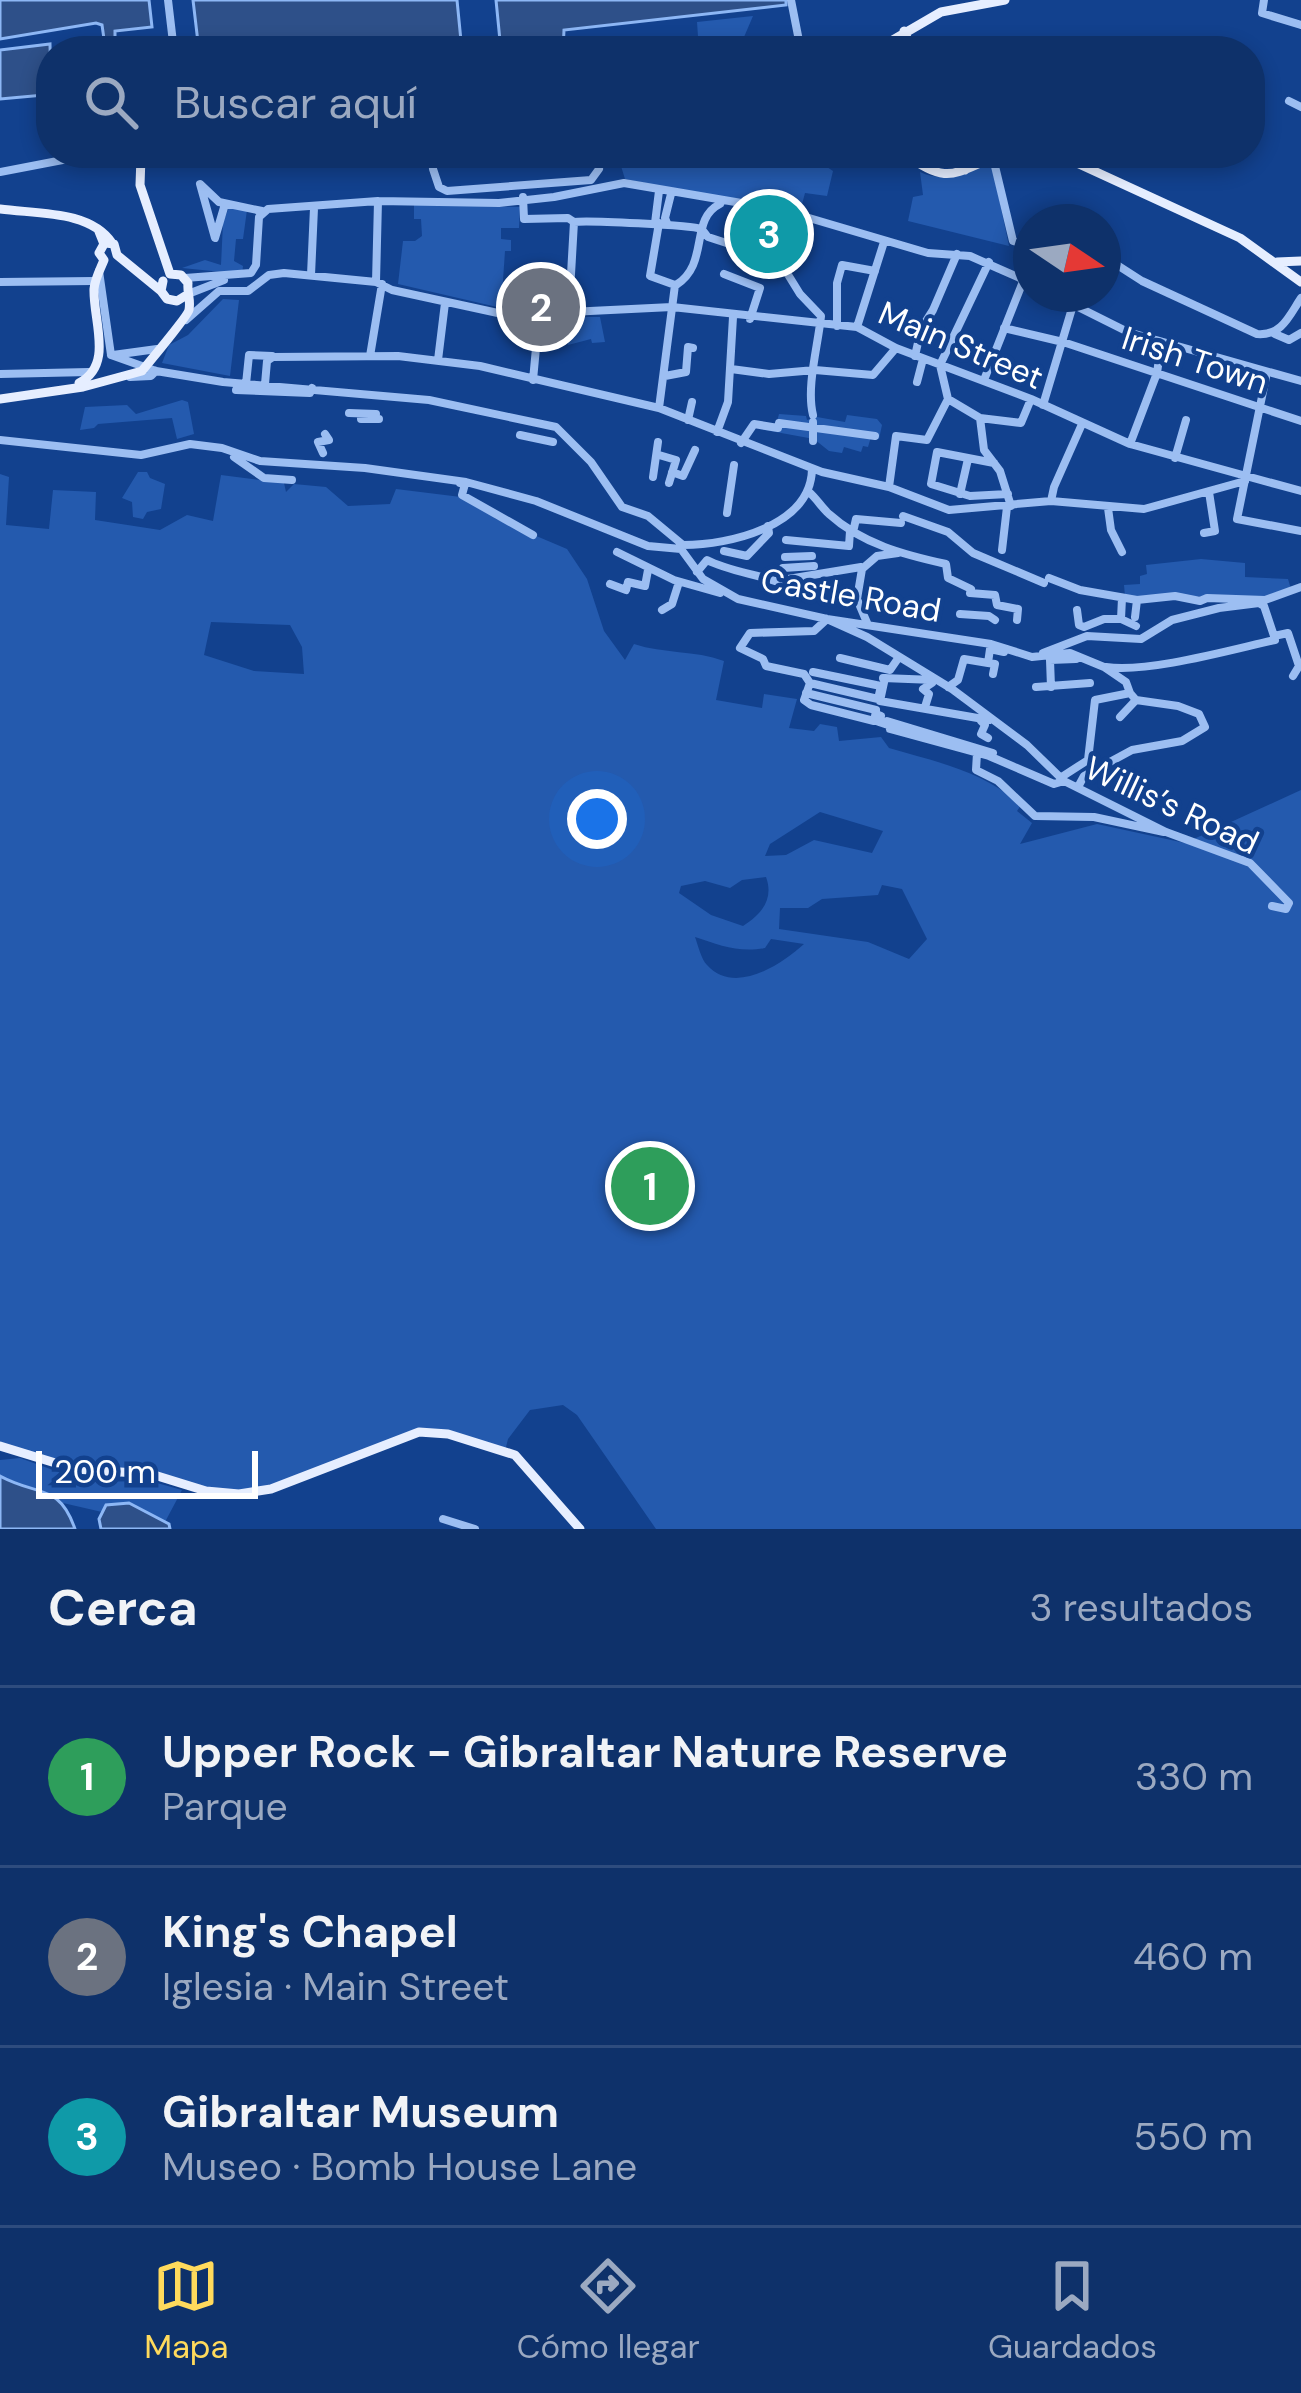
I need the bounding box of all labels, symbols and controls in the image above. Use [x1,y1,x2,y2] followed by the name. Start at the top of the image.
[36,36,1265,168] search box
[78,69,144,135] icon: search
[174,73,417,132] text: Buscar aquí
[730,189,808,279] pin: 3
[1013,204,1121,312] north arrow
[502,262,580,352] pin: 2
[872,291,1050,399] street label: Main Street
[1117,316,1273,404] street label: Irish Town
[758,558,944,632] street label: Castle Road
[1078,746,1266,864] street label: Willis’s Road
[567,789,627,849] your location
[611,1141,689,1231] pin: 1
[36,1445,258,1498] scale bar
[54,1450,156,1493] text: 200 m
[48,1574,198,1641] text: Cerca
[1029,1582,1253,1633] text: 3 resultados
[162,1722,1008,1781] text: Upper Rock - Gibraltar Nature Reserve
[80,1751,94,1802] text: 1
[1135,1751,1253,1802] text: 330 m
[162,1781,288,1832] text: Parque
[162,1902,458,1961] text: King's Chapel
[76,1931,98,1982] text: 2
[1133,1931,1253,1982] text: 460 m
[162,1961,509,2012] text: Iglesia · Main Street
[162,2082,559,2141] text: Gibraltar Museum
[75,2111,99,2162] text: 3
[1134,2111,1253,2162] text: 550 m
[162,2141,637,2192] text: Museo · Bomb House Lane
[144,2253,228,2368] tab: Mapa
[517,2253,700,2368] tab: Cómo llegar
[988,2253,1157,2368] tab: Guardados

